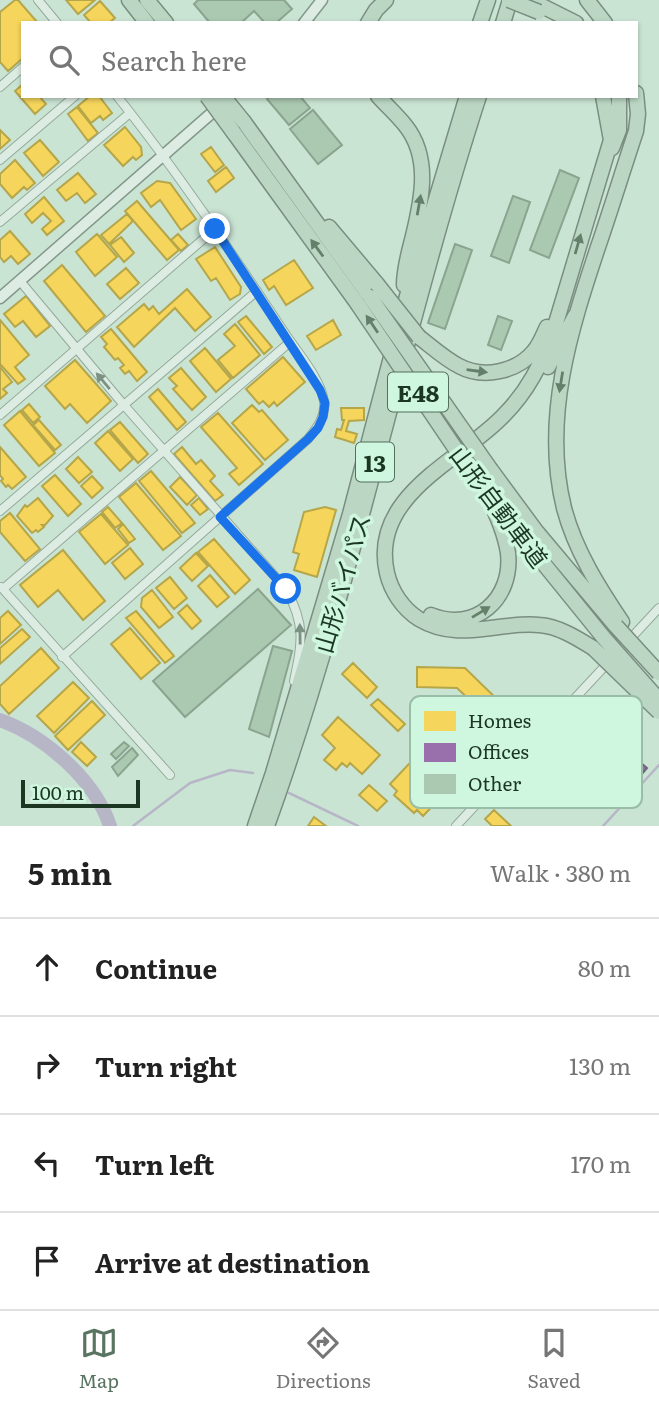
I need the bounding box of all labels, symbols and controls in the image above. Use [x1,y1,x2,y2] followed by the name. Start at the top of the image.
[21,21,638,98] search box
[101,40,247,79] text: Search here
[45,41,83,79] icon: search
[414,194,425,216] one-way arrow
[199,213,230,244] route end
[574,233,584,254] one-way arrow
[310,238,324,257] one-way arrow
[365,314,378,334] one-way arrow
[466,365,488,376] one-way arrow
[555,371,566,393] one-way arrow
[96,372,111,389] one-way arrow
[388,372,448,412] road number: E48
[443,438,557,574] street label: 山形自動車道
[356,442,394,482] road number: 13
[304,509,378,657] street label: 山形バイパス
[270,573,301,604] route start
[471,606,490,618] one-way arrow
[294,623,305,645] one-way arrow
[410,696,642,808] legend
[468,706,532,734] text: Homes
[468,737,529,765] text: Offices
[468,769,521,797] text: Other
[21,777,140,809] scale bar
[32,778,84,806] text: 100 m
[28,850,112,894] text: 5 min
[490,855,631,889] text: Walk · 380 m
[28,948,66,986] icon: ahead
[95,948,217,987] text: Continue
[578,950,631,984] text: 80 m
[28,1046,66,1084] icon: right
[95,1046,237,1085] text: Turn right
[569,1048,631,1082] text: 130 m
[28,1144,66,1182] icon: left
[95,1144,214,1183] text: Turn left
[570,1146,631,1180] text: 170 m
[28,1242,66,1280] icon: arrive
[95,1242,370,1281] text: Arrive at destination
[78,1324,119,1394] tab: Map
[276,1324,371,1394] tab: Directions
[528,1324,581,1394] tab: Saved

